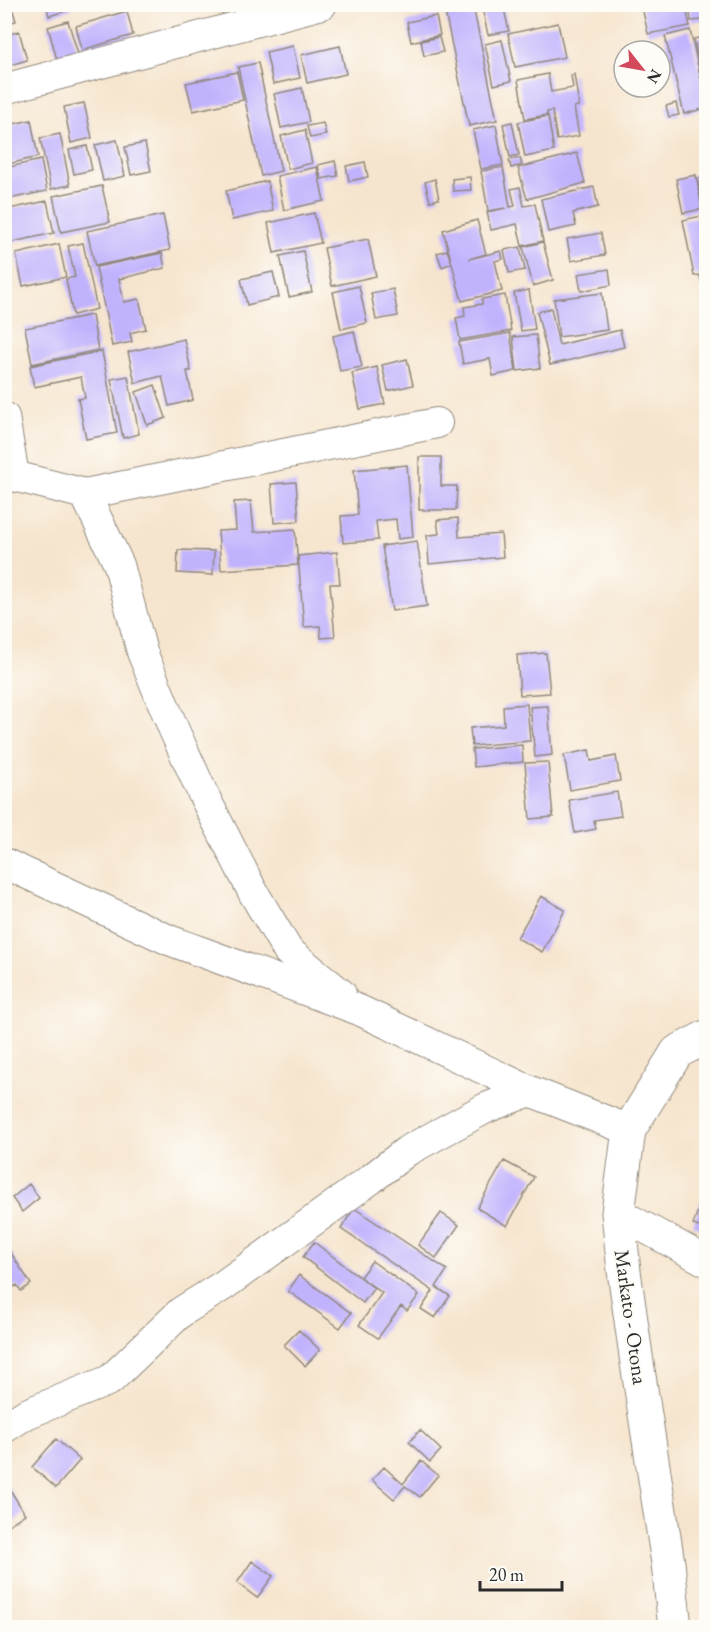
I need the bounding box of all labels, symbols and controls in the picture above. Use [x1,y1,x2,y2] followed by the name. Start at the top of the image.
[612,39,672,99] north arrow
[642,66,667,87] text: N
[609,1248,654,1387] street label: Markato - Otona
[480,1554,562,1592] scale bar
[489,1563,524,1586] text: 20 m

